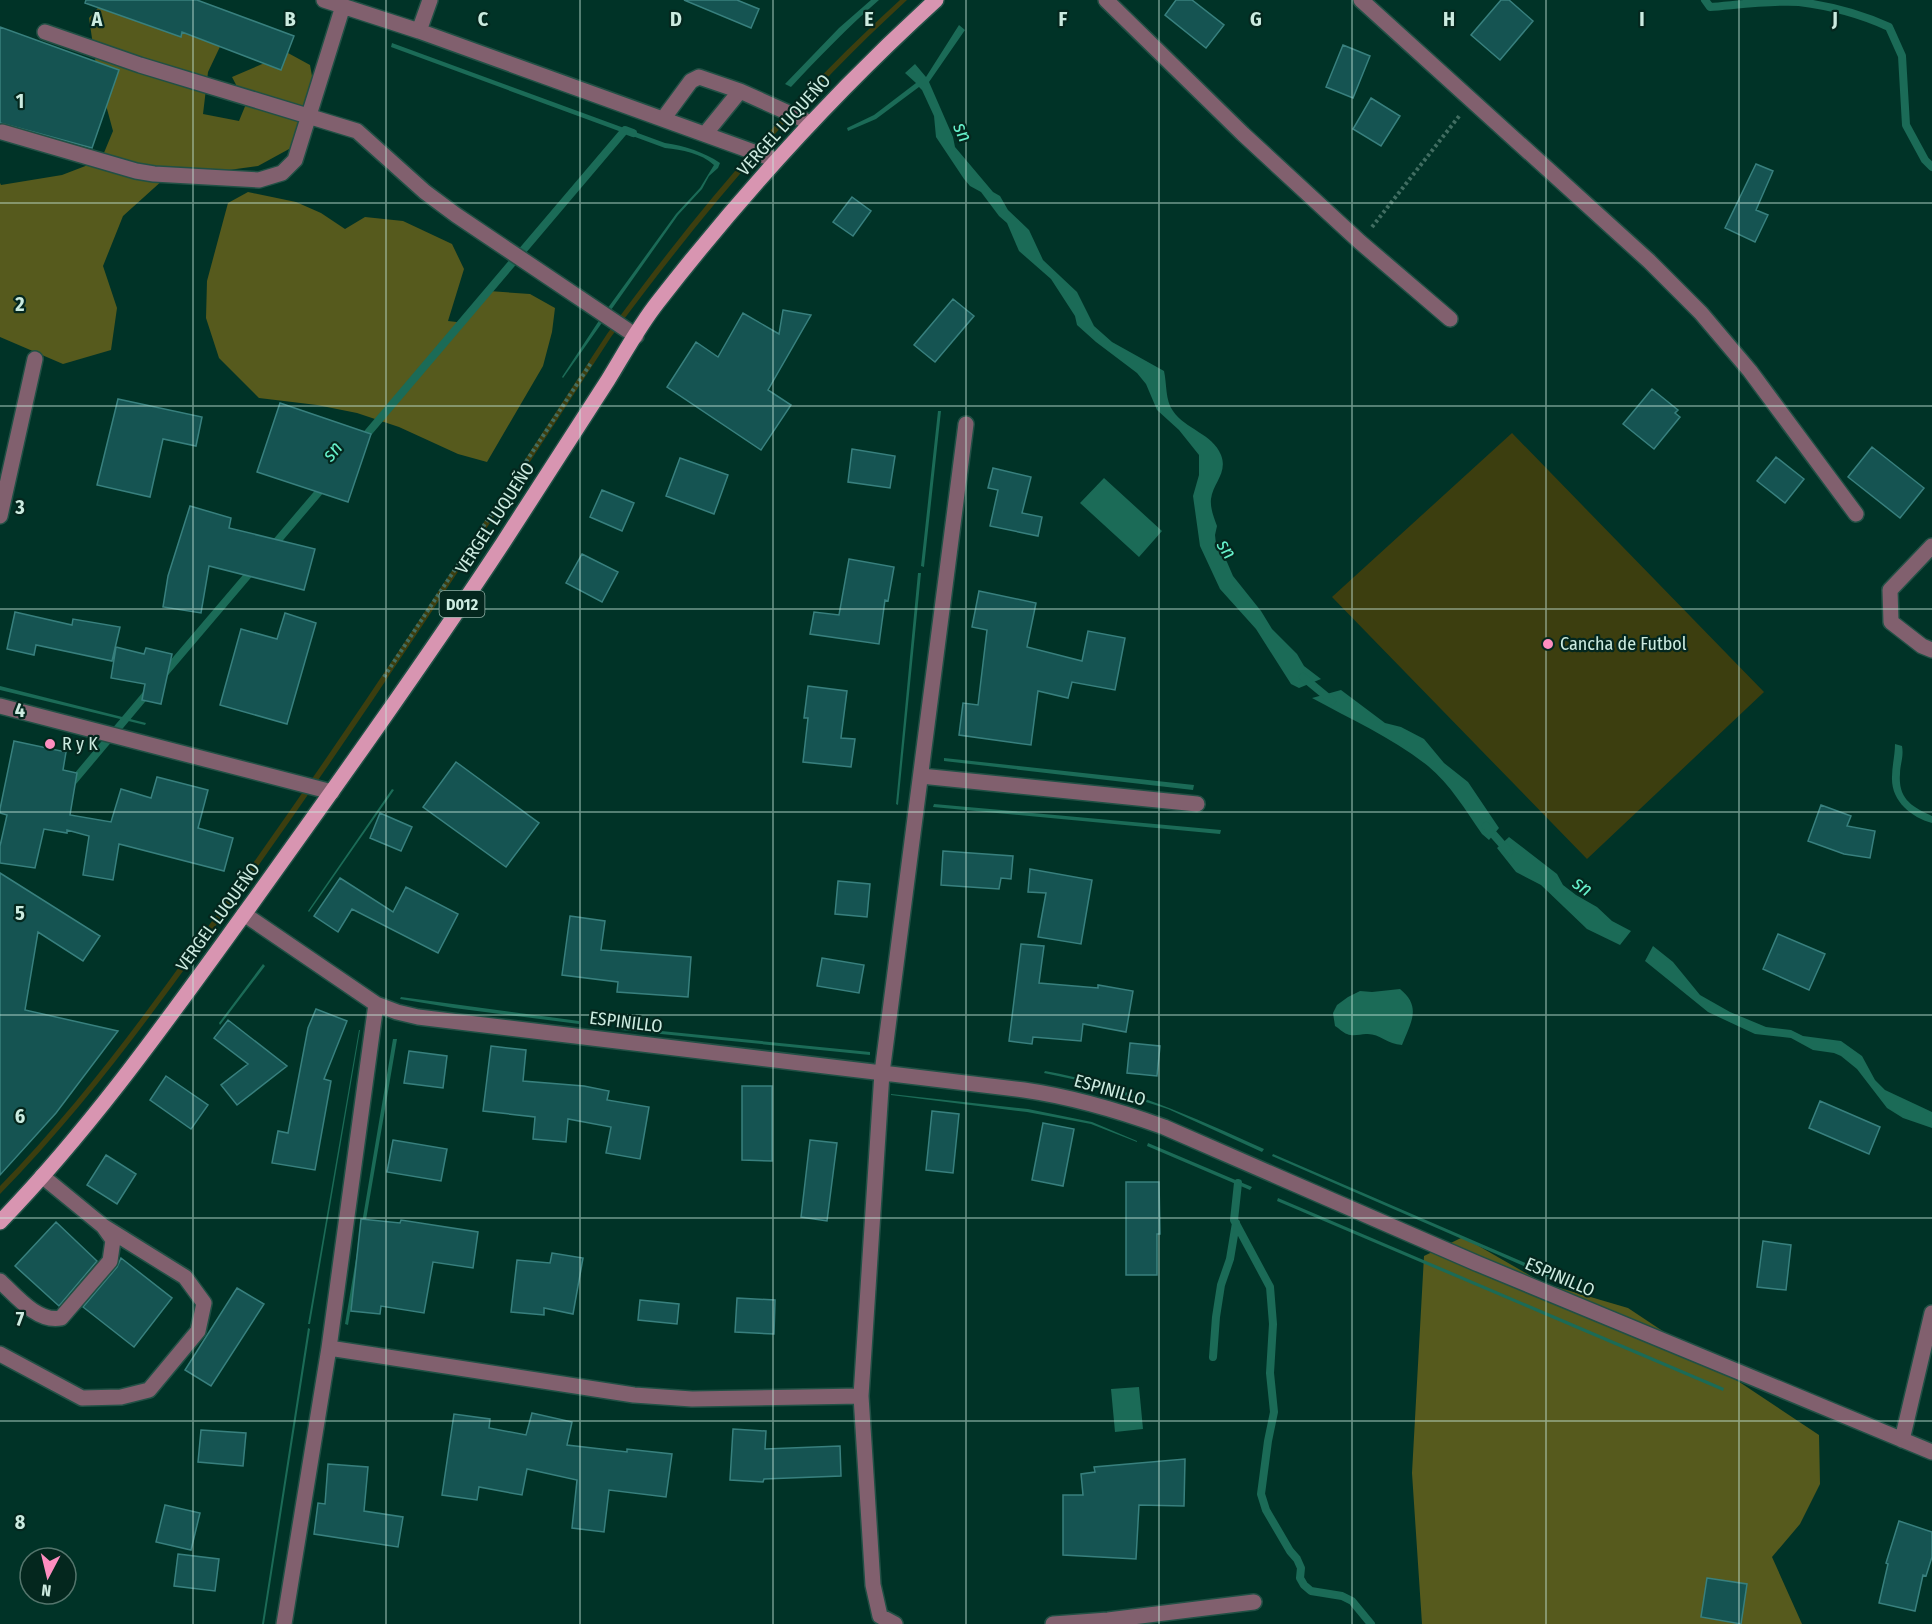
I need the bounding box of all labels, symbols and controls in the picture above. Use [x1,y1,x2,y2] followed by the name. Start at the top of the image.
[91,7,104,31] text: A
[284,7,296,31] text: B
[478,7,489,31] text: C
[670,7,682,31] text: D
[864,7,874,31] text: E
[1059,7,1068,31] text: F
[1250,7,1262,31] text: G
[1443,7,1455,31] text: H
[1639,7,1645,31] text: I
[1831,7,1838,31] text: J
[733,70,835,180] street label: VERGEL LUQUEÑO
[16,89,24,113] text: 1
[948,118,978,146] water label: sn
[14,292,25,316] text: 2
[316,436,347,467] water label: sn
[451,458,539,578] street label: VERGEL LUQUEÑO
[14,495,25,519] text: 3
[1211,534,1242,563] water label: sn
[440,591,484,617] road number: D012
[1560,633,1687,655] place label: Cancha de Futbol
[1541,637,1555,651] marker: Cancha de Futbol
[15,698,25,722] text: 4
[62,733,98,755] place label: R y K
[43,737,57,751] marker: R y K
[171,858,265,976] street label: VERGEL LUQUEÑO
[1567,870,1598,901] water label: sn
[15,901,25,925] text: 5
[588,1007,664,1037] street label: ESPINILLO
[1072,1069,1148,1111] street label: ESPINILLO
[15,1104,25,1128] text: 6
[1522,1253,1598,1301] street label: ESPINILLO
[16,1307,25,1331] text: 7
[15,1510,26,1534] text: 8
[18,1546,78,1606] north arrow
[40,1580,52,1600] text: N

